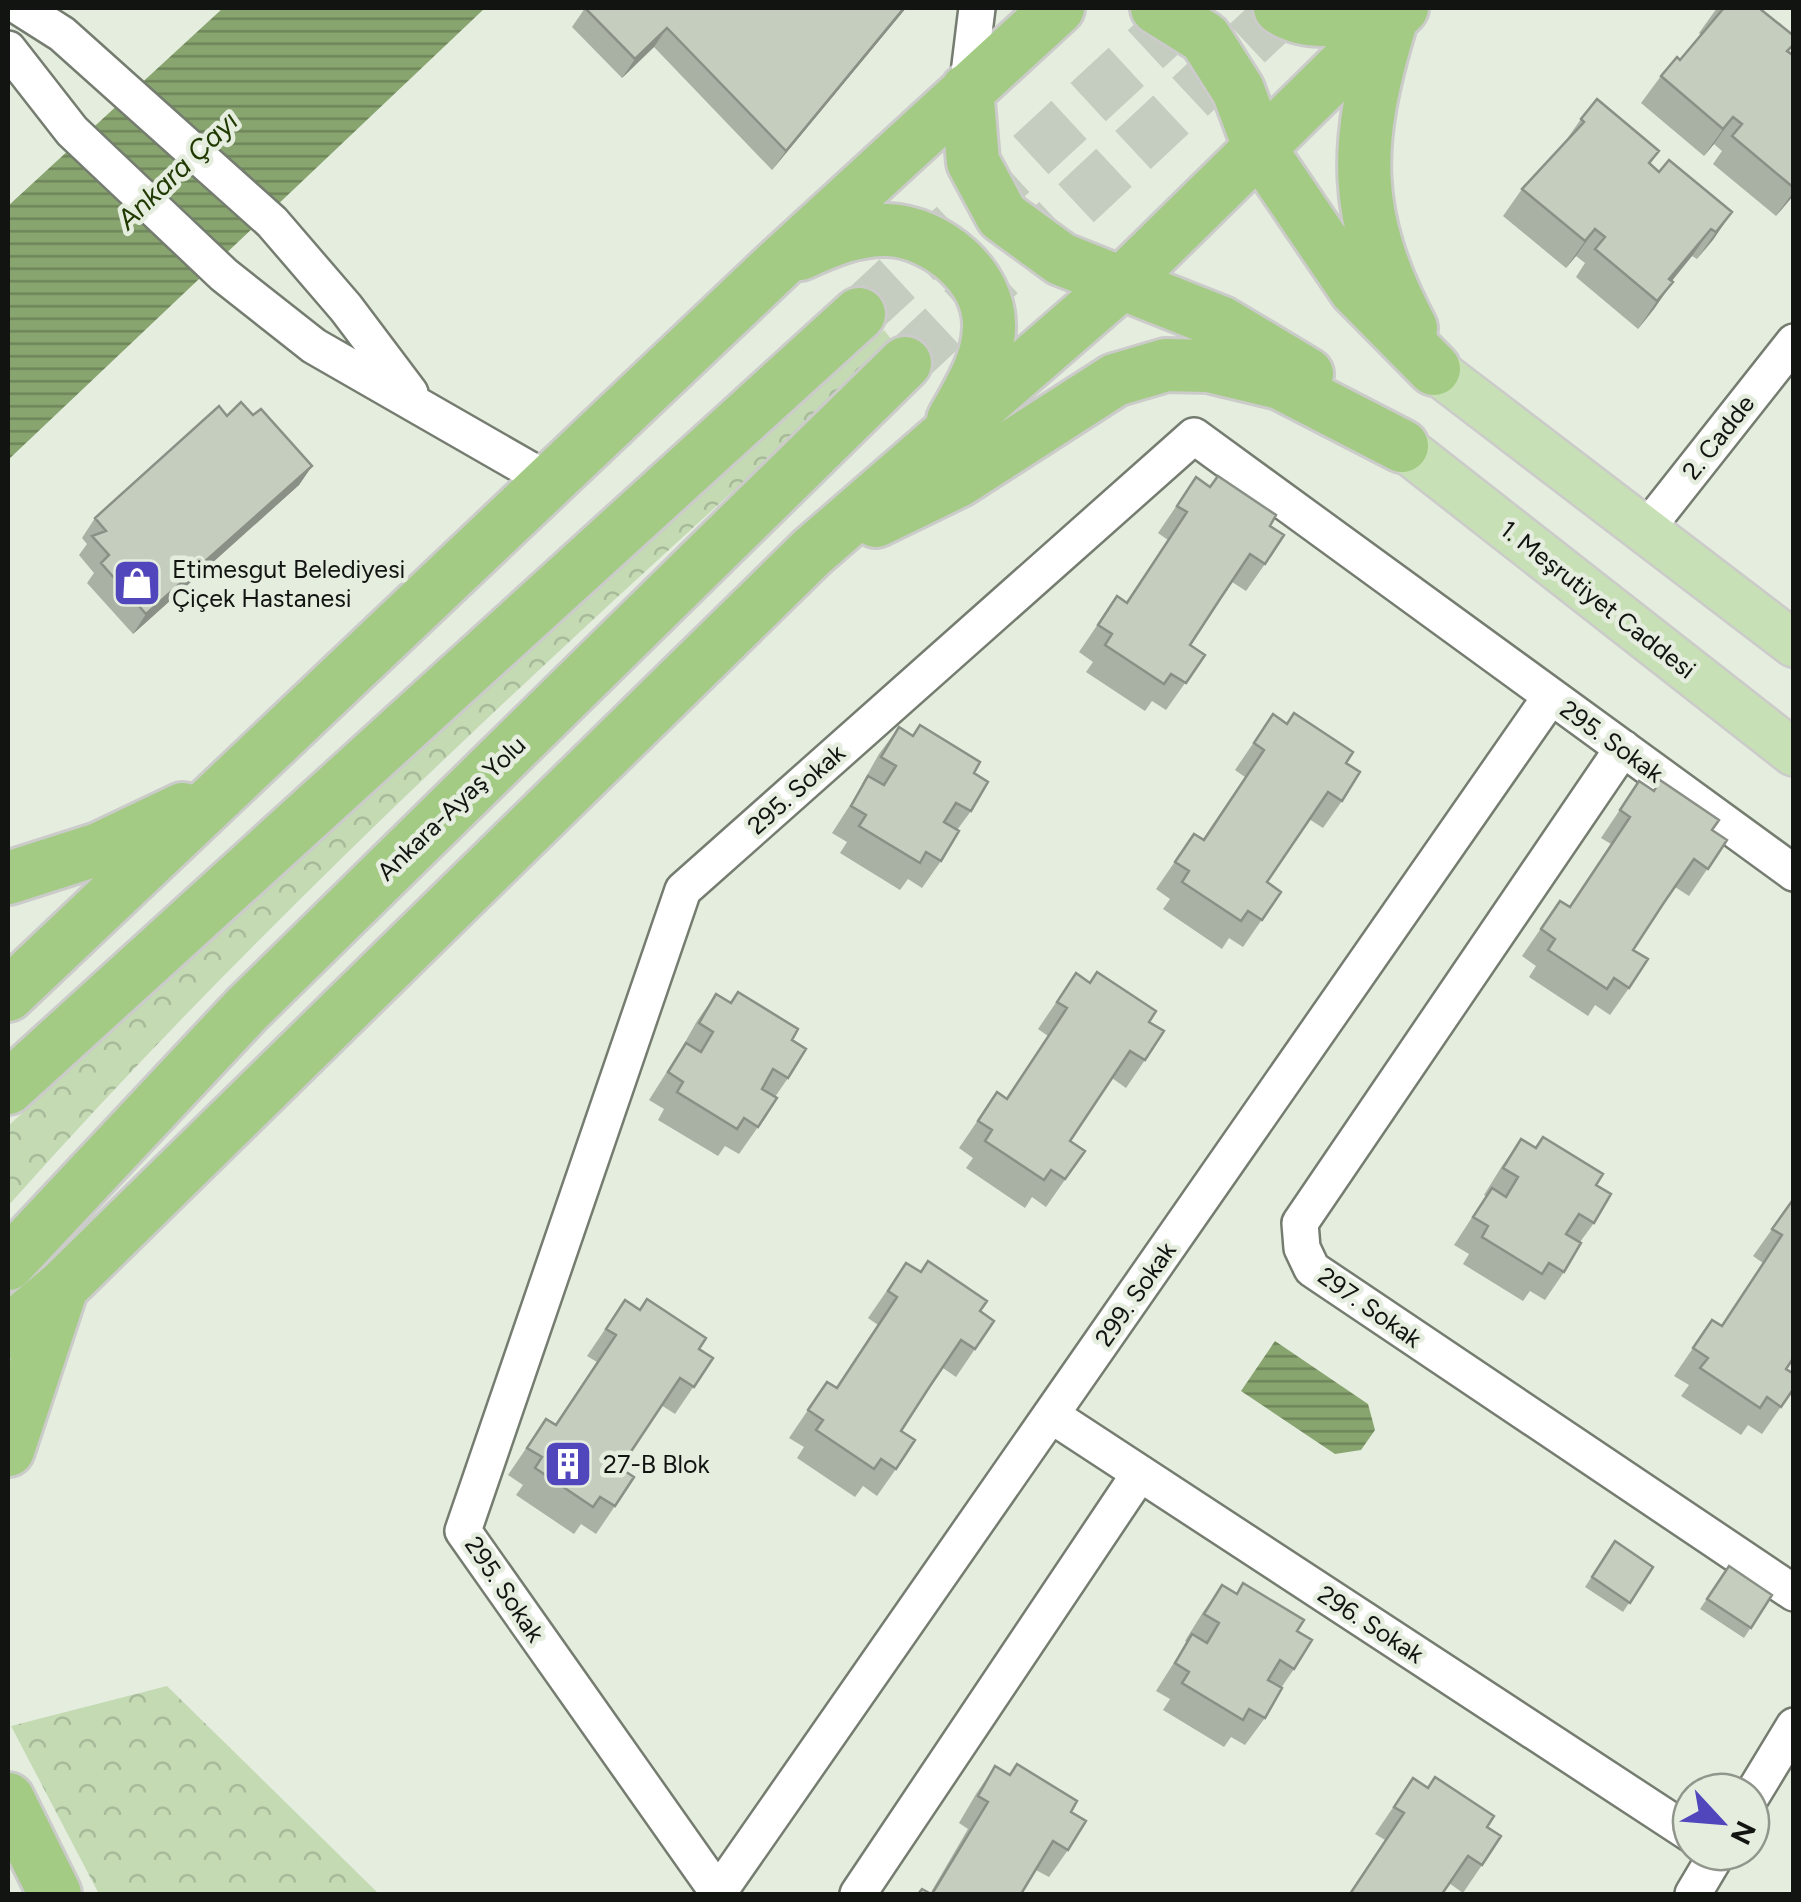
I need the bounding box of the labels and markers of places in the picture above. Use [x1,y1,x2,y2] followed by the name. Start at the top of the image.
[172,554,405,613] place label: Etimesgut Belediyesi Çiçek Hastanesi
[111,557,163,609] shop icon: Etimesgut Belediyesi Çiçek Hastanesi
[542,1438,594,1490] building icon: 27-B Blok
[603,1449,711,1479] place label: 27-B Blok

